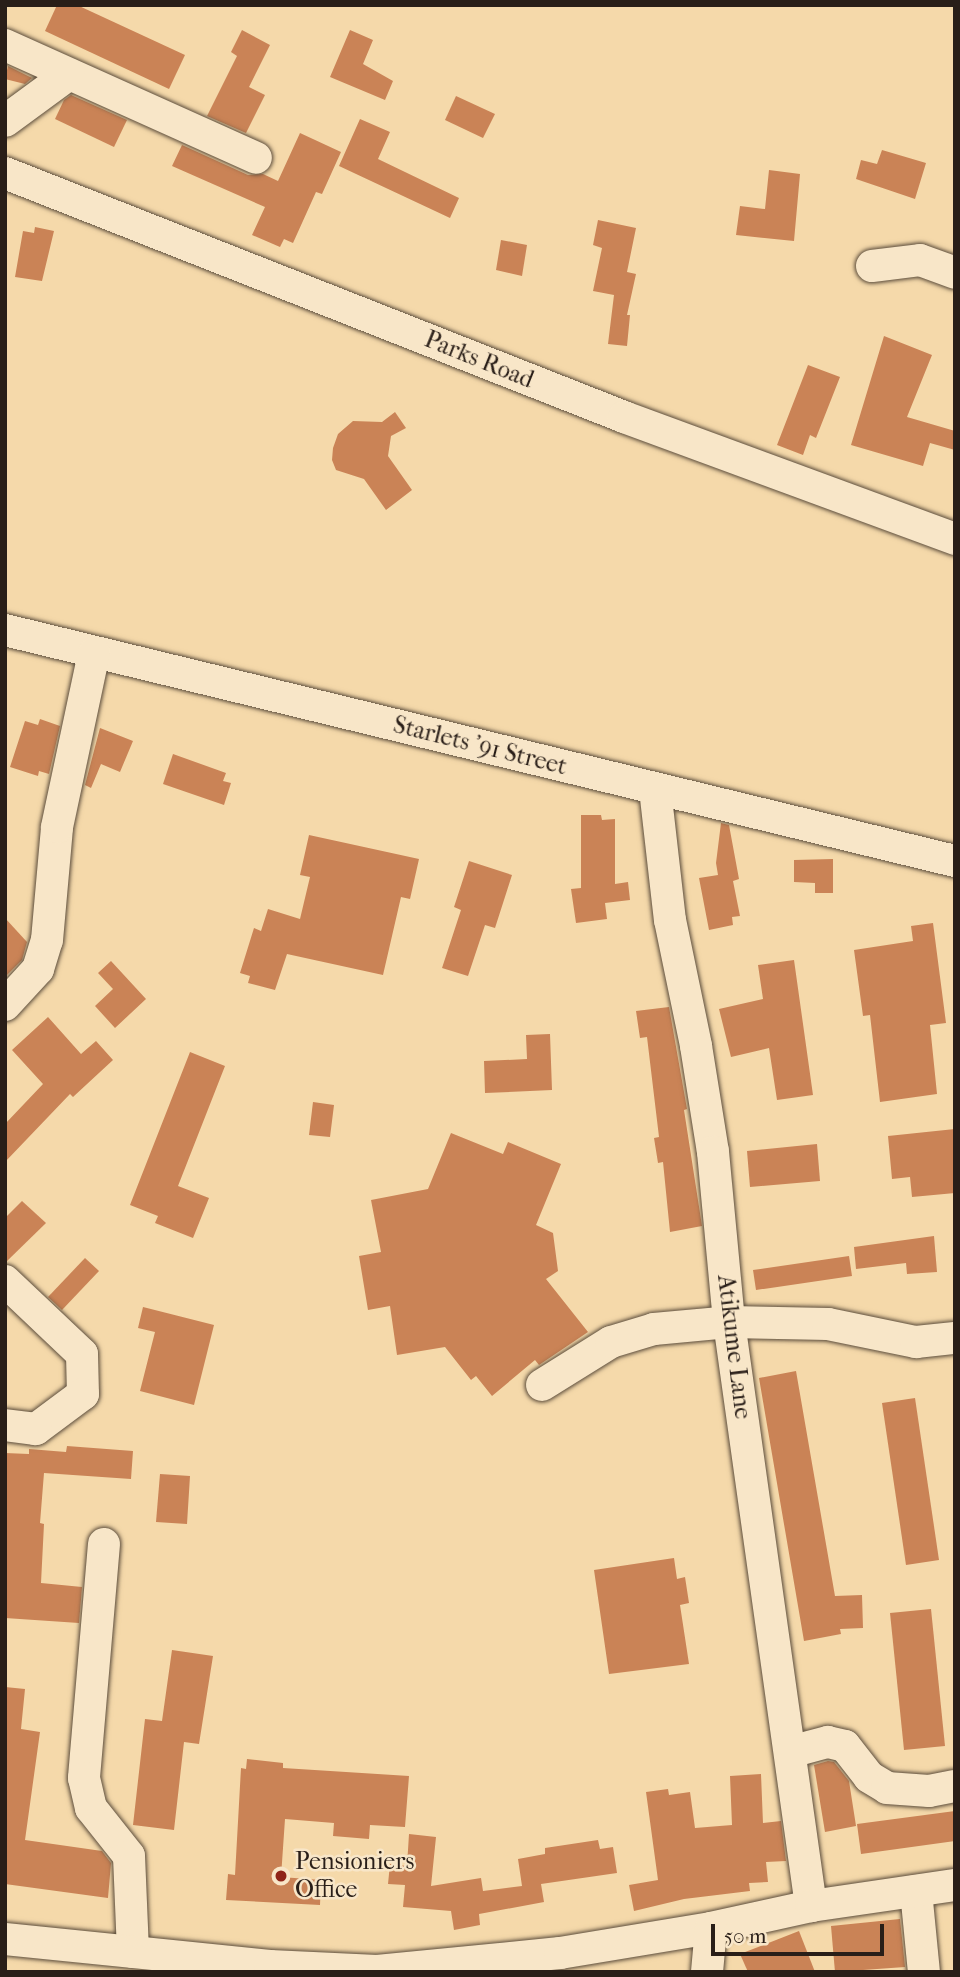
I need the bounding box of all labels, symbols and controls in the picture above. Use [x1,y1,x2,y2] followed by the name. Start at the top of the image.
[420,325,538,395] street label: Parks Road
[390,711,570,781] street label: Starlets '91 Street
[711,1273,757,1421] street label: Atikume Lane
[295,1848,414,1904] place label: Pensioniers Office
[273,1868,289,1884] marker: Pensioniers Office
[715,1910,888,1954] scale bar
[724,1924,767,1948] text: 50 m

